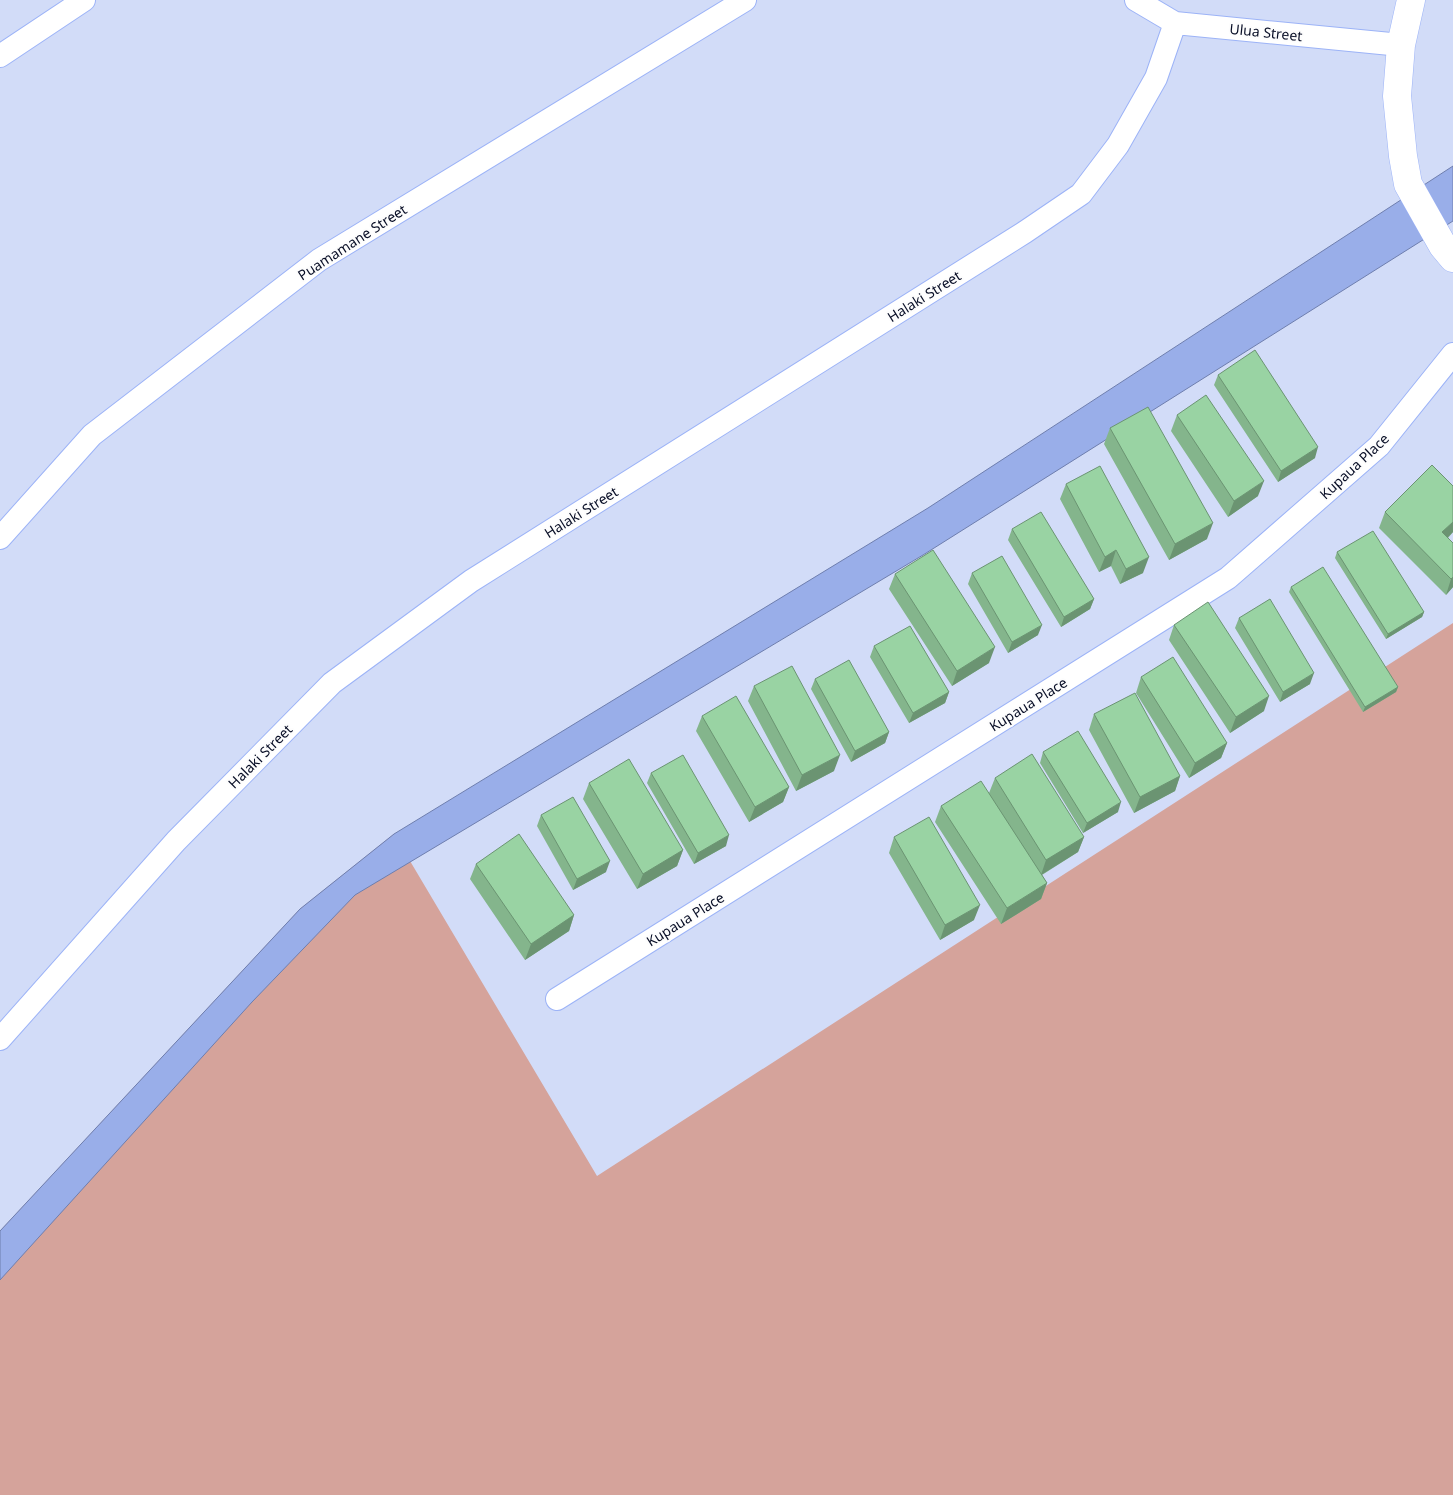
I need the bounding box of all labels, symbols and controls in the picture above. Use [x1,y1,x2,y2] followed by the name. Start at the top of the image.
[1229,19,1303,45] street label: Ulua Street
[294,200,410,284] street label: Puamamane Street
[884,266,964,326] street label: Halaki Street
[1315,429,1393,503] street label: Kupaua Place
[541,482,621,542] street label: Halaki Street
[985,672,1071,736] street label: Kupaua Place
[224,720,296,792] street label: Halaki Street
[642,887,728,951] street label: Kupaua Place

